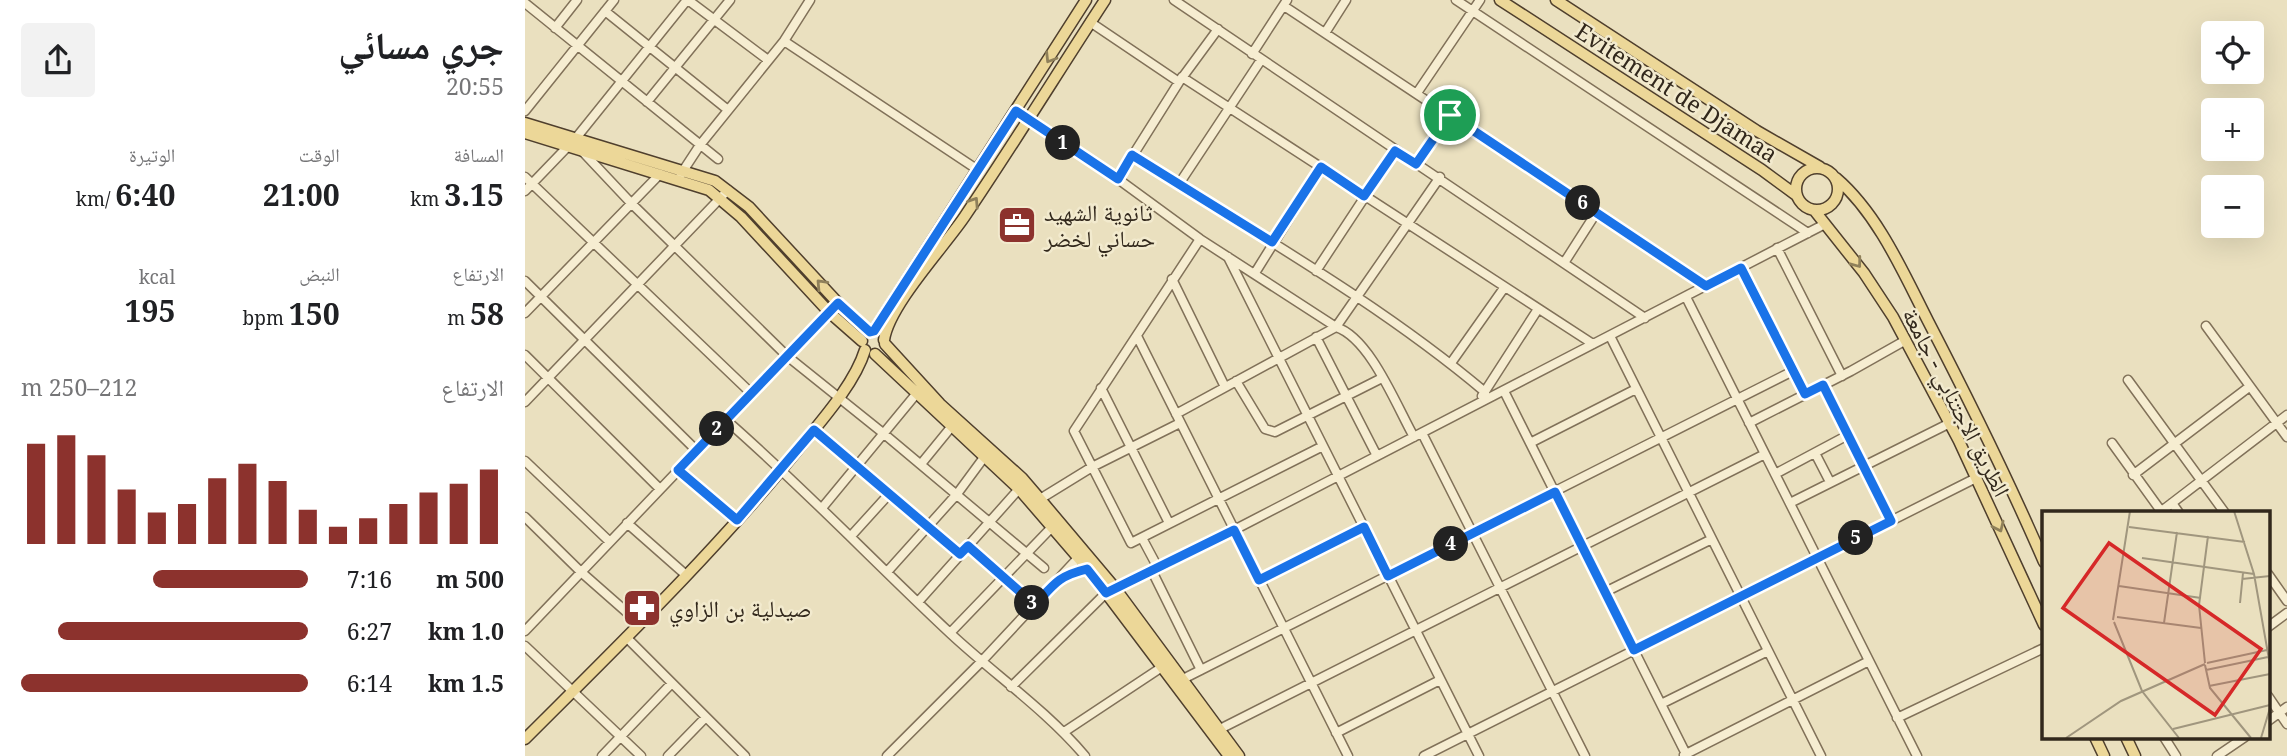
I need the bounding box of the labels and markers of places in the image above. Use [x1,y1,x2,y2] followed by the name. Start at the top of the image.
[1420,85,1480,145] pin
[1045,125,1081,160] pin: 1
[1565,186,1601,220] pin: 6
[1043,196,1155,258] place label: ثانوية الشهيد حساني لخضر
[996,204,1038,246] office icon: ثانوية الشهيد حساني لخضر
[699,412,735,446] pin: 2
[1839,520,1873,556] pin: 5
[1433,526,1469,562] pin: 4
[1015,586,1049,620] pin: 3
[621,587,663,629] pharmacy icon: صيدلية بن الزاوي
[669,592,812,628] place label: صيدلية بن الزاوي

